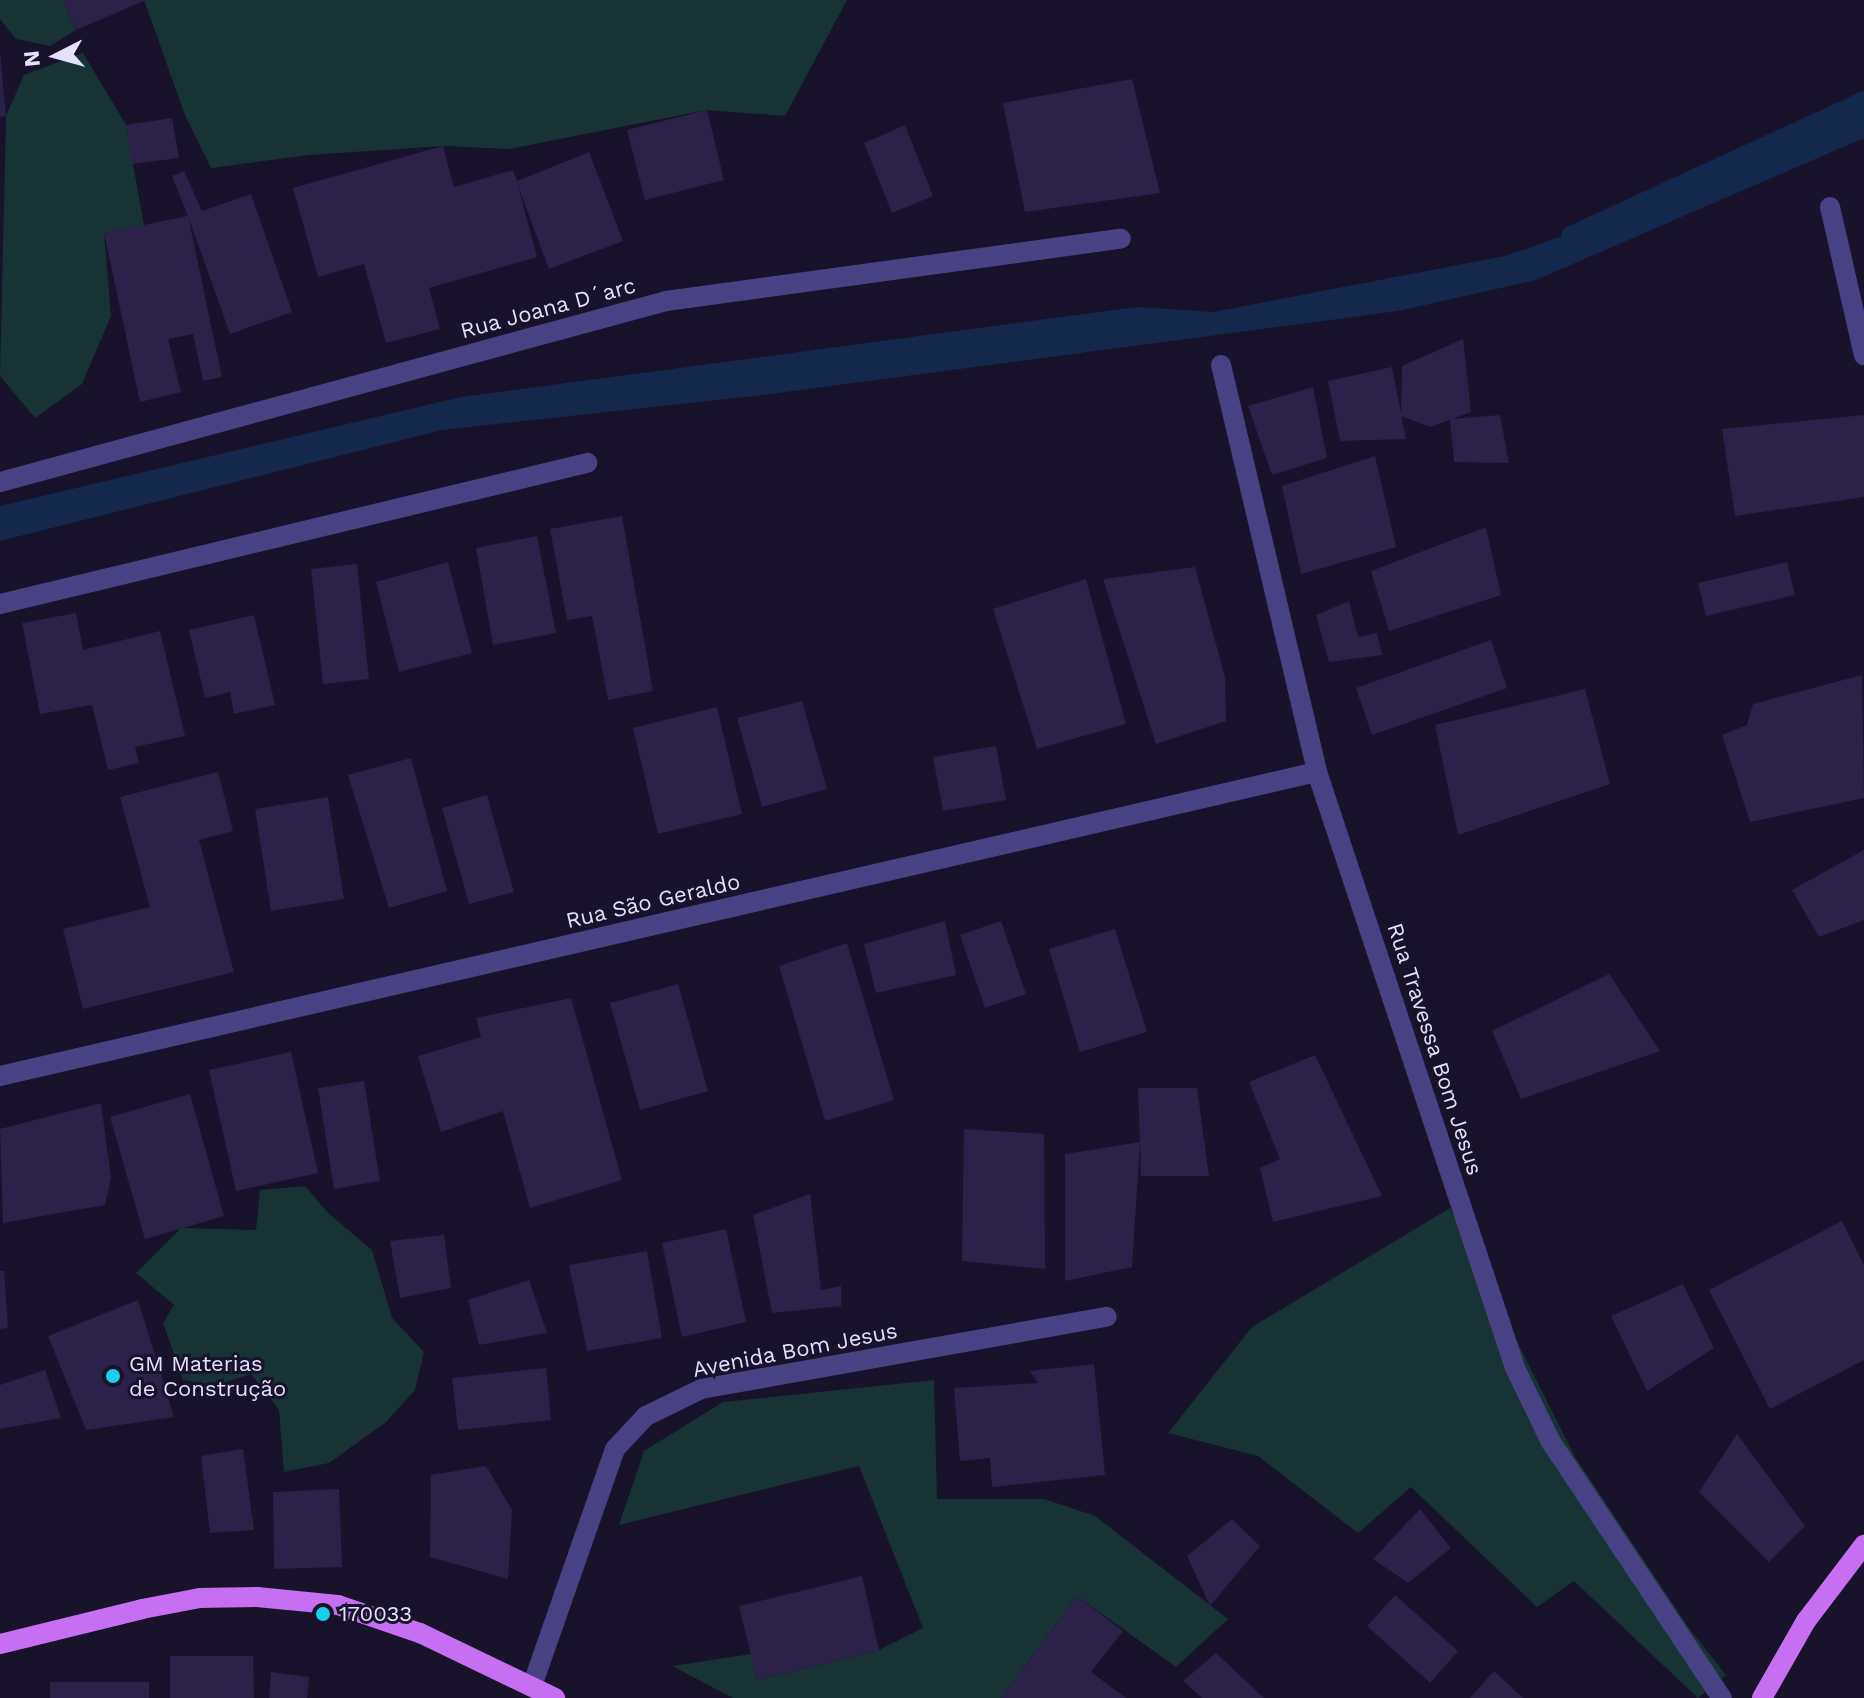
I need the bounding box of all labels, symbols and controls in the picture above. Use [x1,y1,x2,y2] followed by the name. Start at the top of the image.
[16,16,96,96] north arrow
[18,49,45,68] text: N
[457,272,639,344] street label: Rua Joana D´arc
[563,868,743,934] street label: Rua São Geraldo
[1381,919,1489,1179] street label: Rua Travessa Bom Jesus
[690,1317,900,1383] street label: Avenida Bom Jesus
[129,1350,286,1402] place label: GM Materias de Construção
[104,1367,122,1385] marker: GM Materias de Construção
[339,1601,412,1627] place label: 170033
[314,1605,332,1623] marker: 170033

